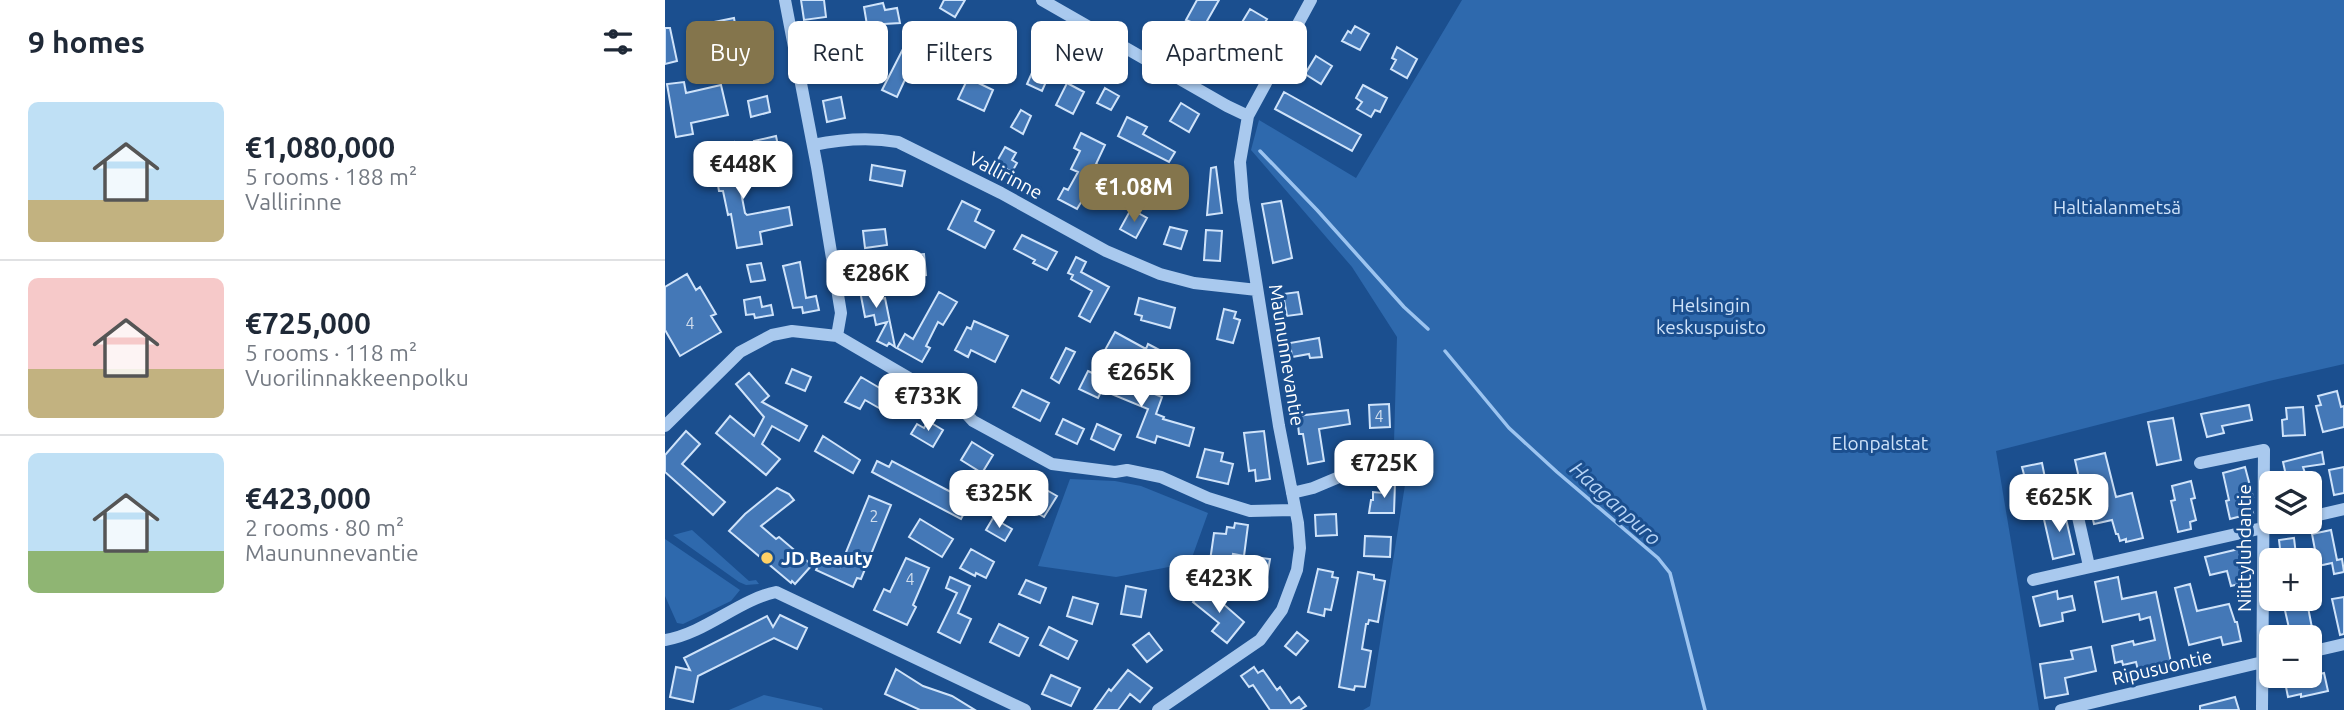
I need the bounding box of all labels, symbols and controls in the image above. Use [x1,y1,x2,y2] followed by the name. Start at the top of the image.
[686,21,774,84] chip: Buy
[788,21,888,84] chip: Rent
[902,21,1017,84] chip: Filters
[1031,21,1128,84] chip: New
[1142,21,1307,84] chip: Apartment
[599,23,637,61] icon: filters
[28,25,145,59] text: 9 homes
[84,130,168,214] icon: home
[245,130,395,164] text: €1,080,000
[694,142,792,201] pin: €448K
[965,146,1047,204] street label: Vallirinne
[709,151,777,176] text: €448K
[245,164,417,189] text: 5 rooms · 188 m²
[1077,164,1191,224] pin: €1.08M
[1095,174,1173,199] text: €1.08M
[245,189,342,214] text: Vallirinne
[2053,196,2181,218] park label: Haltialanmetsä
[827,250,925,310] pin: €286K
[842,260,910,285] text: €286K
[1265,282,1309,428] street label: Maununnevantie
[1656,294,1766,338] park label: Helsingin keskuspuisto
[84,306,168,390] icon: home
[245,306,371,340] text: €725,000
[685,314,695,332] house number: 4
[245,340,417,365] text: 5 rooms · 118 m²
[1092,350,1190,409] pin: €265K
[1107,359,1175,384] text: €265K
[245,365,469,390] text: Vuorilinnakkeenpolku
[879,374,977,433] pin: €733K
[894,383,962,408] text: €733K
[1374,407,1384,425] house number: 4
[1832,432,1929,454] park label: Elonpalstat
[1335,440,1433,500] pin: €725K
[1350,450,1418,475] text: €725K
[1566,456,1666,550] water label: Haaganpuro
[950,470,1048,530] pin: €325K
[2259,471,2322,688] map controls
[2259,471,2322,534] button: layers
[2010,475,2108,534] pin: €625K
[965,480,1033,505] text: €325K
[84,481,168,565] icon: home
[245,481,371,515] text: €423,000
[2025,484,2093,509] text: €625K
[2233,484,2255,612] street label: Niittyluhdantie
[869,507,879,525] house number: 2
[245,515,404,540] text: 2 rooms · 80 m²
[245,540,419,565] text: Maununnevantie
[781,547,873,569] place label: JD Beauty
[2259,548,2322,611] button: +
[759,550,775,566] marker: JD Beauty
[1170,556,1268,615] pin: €423K
[1185,565,1253,590] text: €423K
[905,570,915,588] house number: 4
[2259,625,2322,688] button: −
[2110,645,2214,689] street label: Ripusuontie

